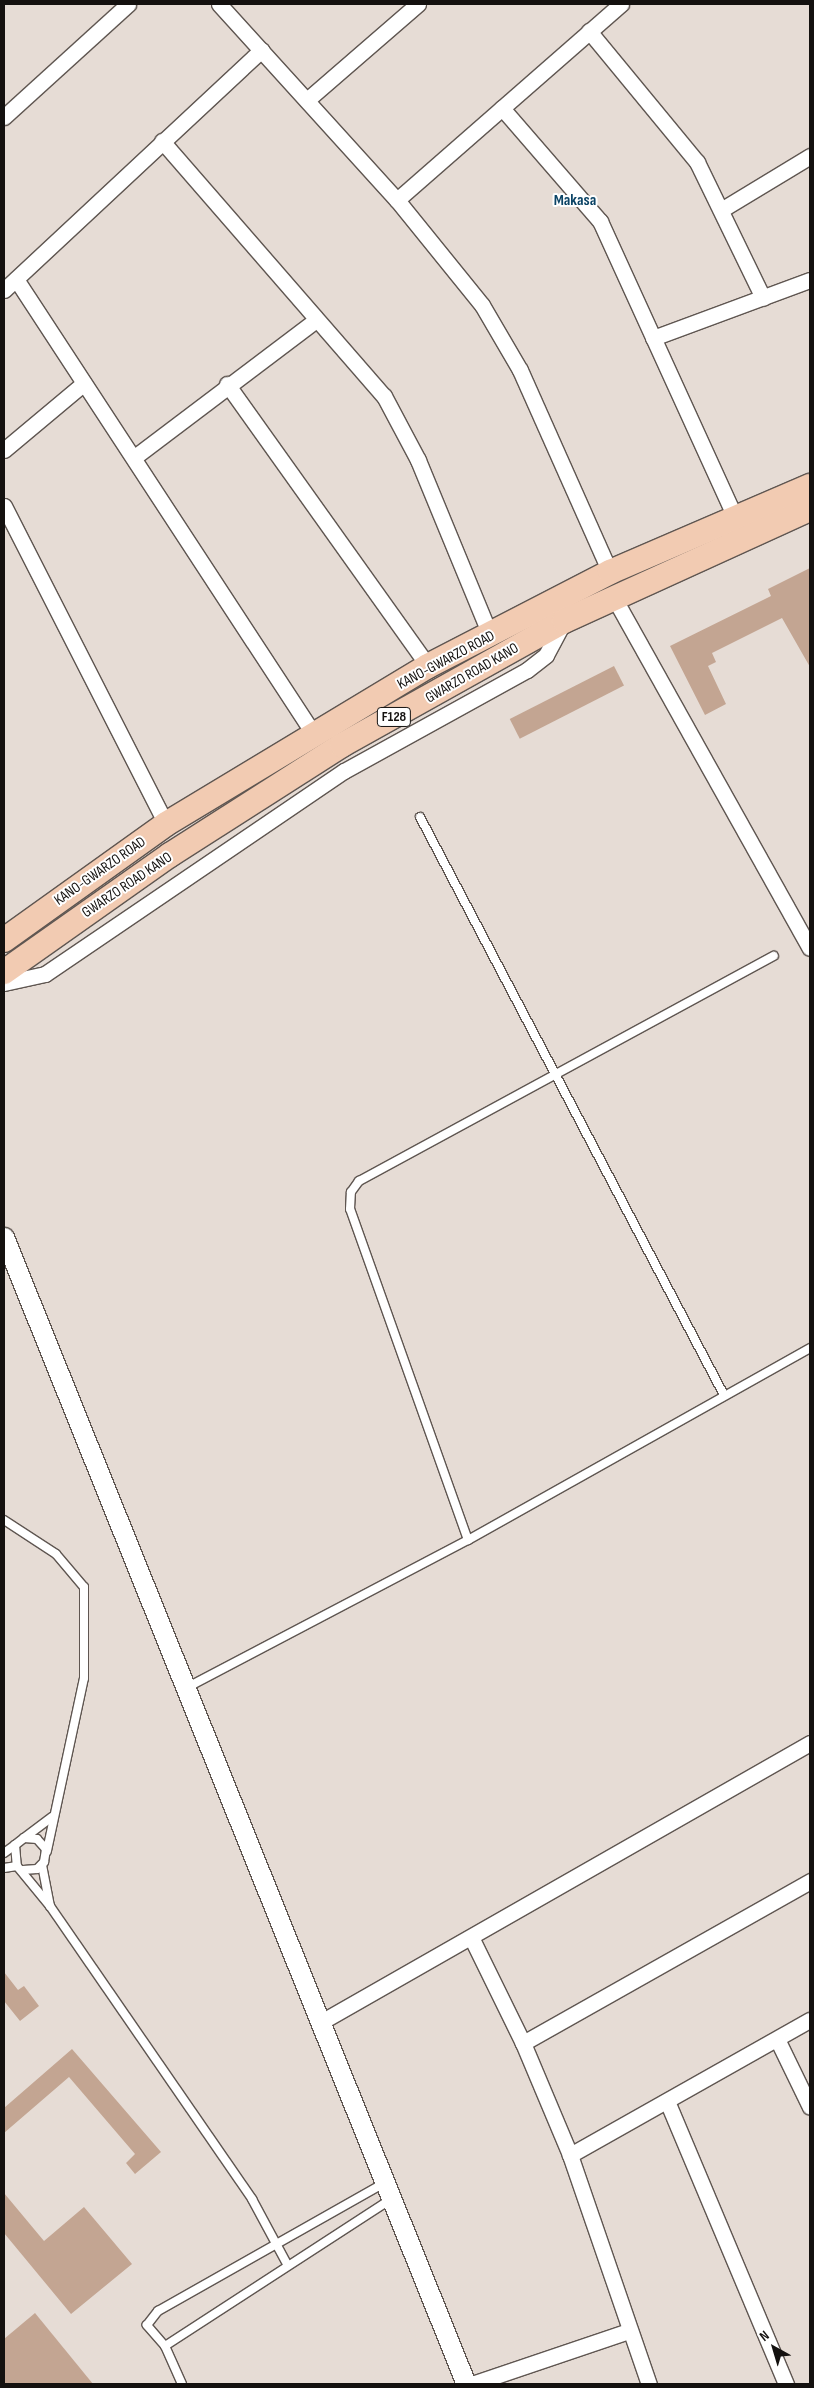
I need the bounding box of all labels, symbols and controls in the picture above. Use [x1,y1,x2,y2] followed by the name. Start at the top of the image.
[554,191,596,211] district label: Makasa
[394,627,498,693] street label: KANO-GWARZO ROAD
[422,639,522,707] street label: GWARZO ROAD KANO
[376,706,412,729] road number: F128
[51,833,149,909] street label: KANO-GWARZO ROAD
[79,848,175,922] street label: GWARZO ROAD KANO
[749,2323,799,2373] north arrow
[756,2327,772,2345] text: N

